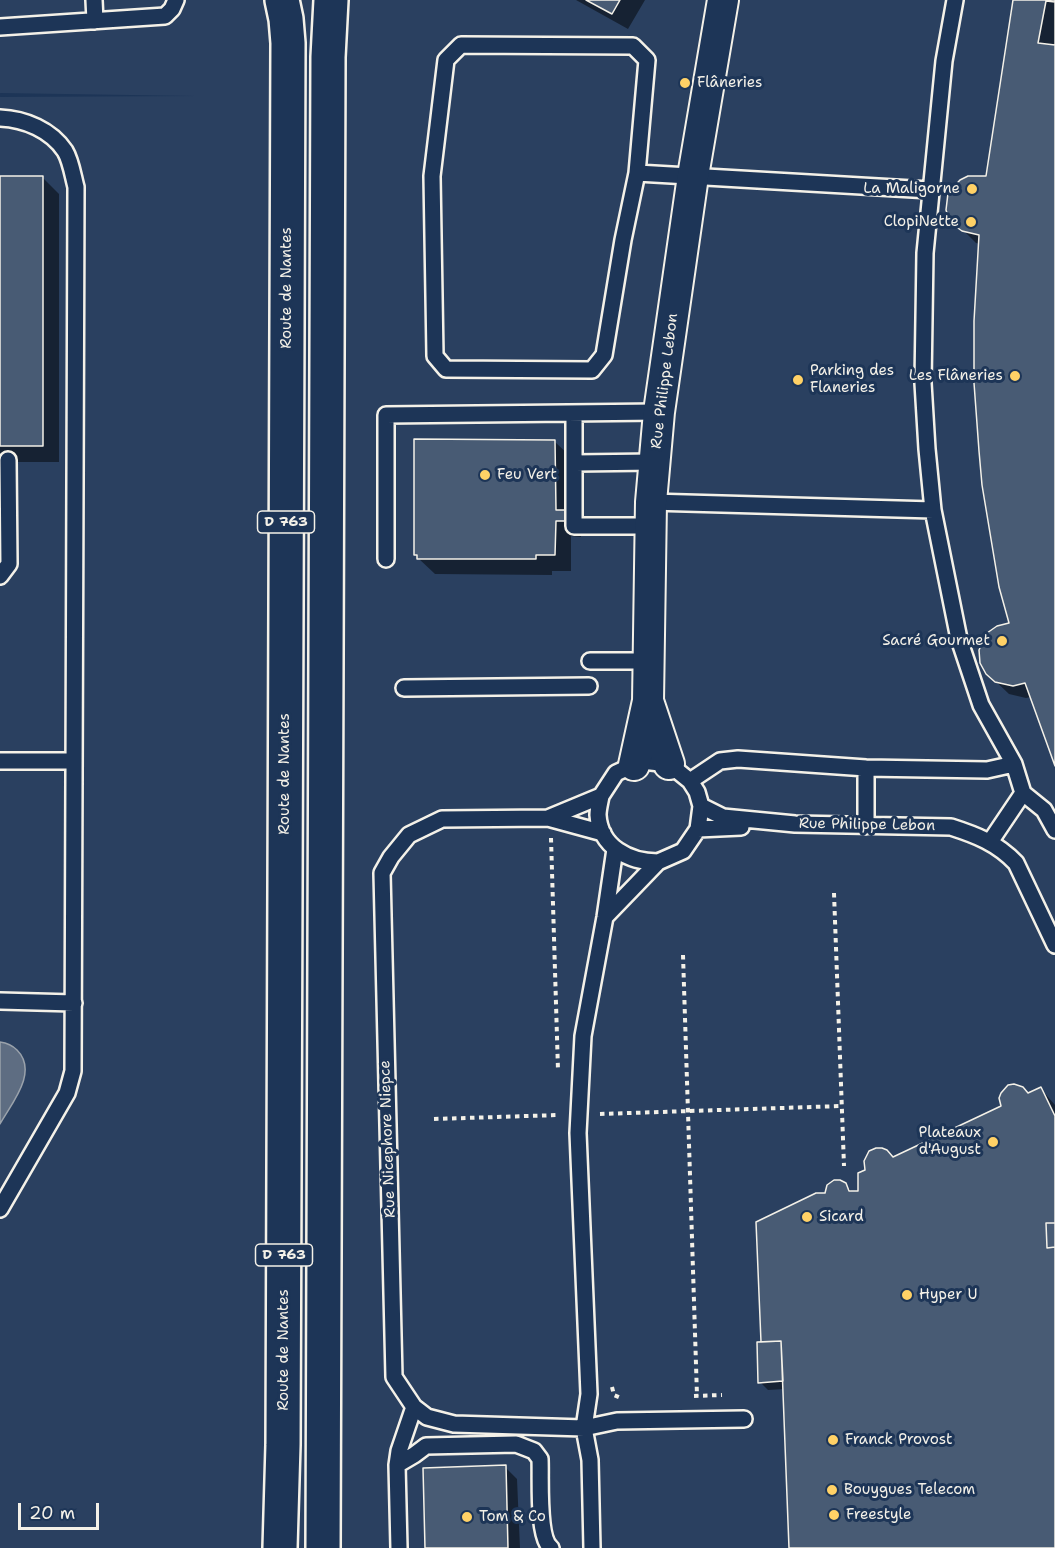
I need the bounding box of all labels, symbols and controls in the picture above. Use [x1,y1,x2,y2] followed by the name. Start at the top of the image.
[697,74,763,92] place label: Flâneries
[678,76,692,90] marker: Flâneries
[863,180,960,198] place label: La Maligorne
[965,182,979,196] marker: La Maligorne
[884,213,959,231] place label: ClopiNette
[964,215,978,229] marker: ClopiNette
[278,227,296,349] street label: Route de Nantes
[648,312,682,450] street label: Rue Philippe Lebon
[810,362,894,397] place label: Parking des Flaneries
[909,367,1003,385] place label: Les Flâneries
[1008,369,1022,383] marker: Les Flâneries
[791,373,805,387] marker: Parking des Flaneries
[497,466,557,484] place label: Feu Vert
[478,468,492,482] marker: Feu Vert
[258,511,314,533] road number: D 763
[882,632,990,650] place label: Sacré Gourmet
[995,634,1009,648] marker: Sacré Gourmet
[276,713,294,835] street label: Route de Nantes
[799,815,935,835] street label: Rue Philippe Lebon
[376,1060,400,1218] street label: Rue Nicephore Niepce
[918,1124,981,1159] place label: Plateaux d'August
[986,1135,1000,1149] marker: Plateaux d'August
[819,1208,864,1226] place label: Sicard
[800,1210,814,1224] marker: Sicard
[256,1244,312,1266] road number: D 763
[919,1286,977,1304] place label: Hyper U
[900,1288,914,1302] marker: Hyper U
[275,1289,293,1411] street label: Route de Nantes
[845,1431,952,1449] place label: Franck Provost
[826,1433,840,1447] marker: Franck Provost
[844,1481,975,1499] place label: Bouygues Telecom
[825,1483,839,1497] marker: Bouygues Telecom
[21,1491,102,1529] scale bar
[29,1501,75,1525] text: 20 m
[846,1506,911,1524] place label: Freestyle
[479,1508,546,1526] place label: Tom & Co
[827,1508,841,1522] marker: Freestyle
[460,1510,474,1524] marker: Tom & Co

